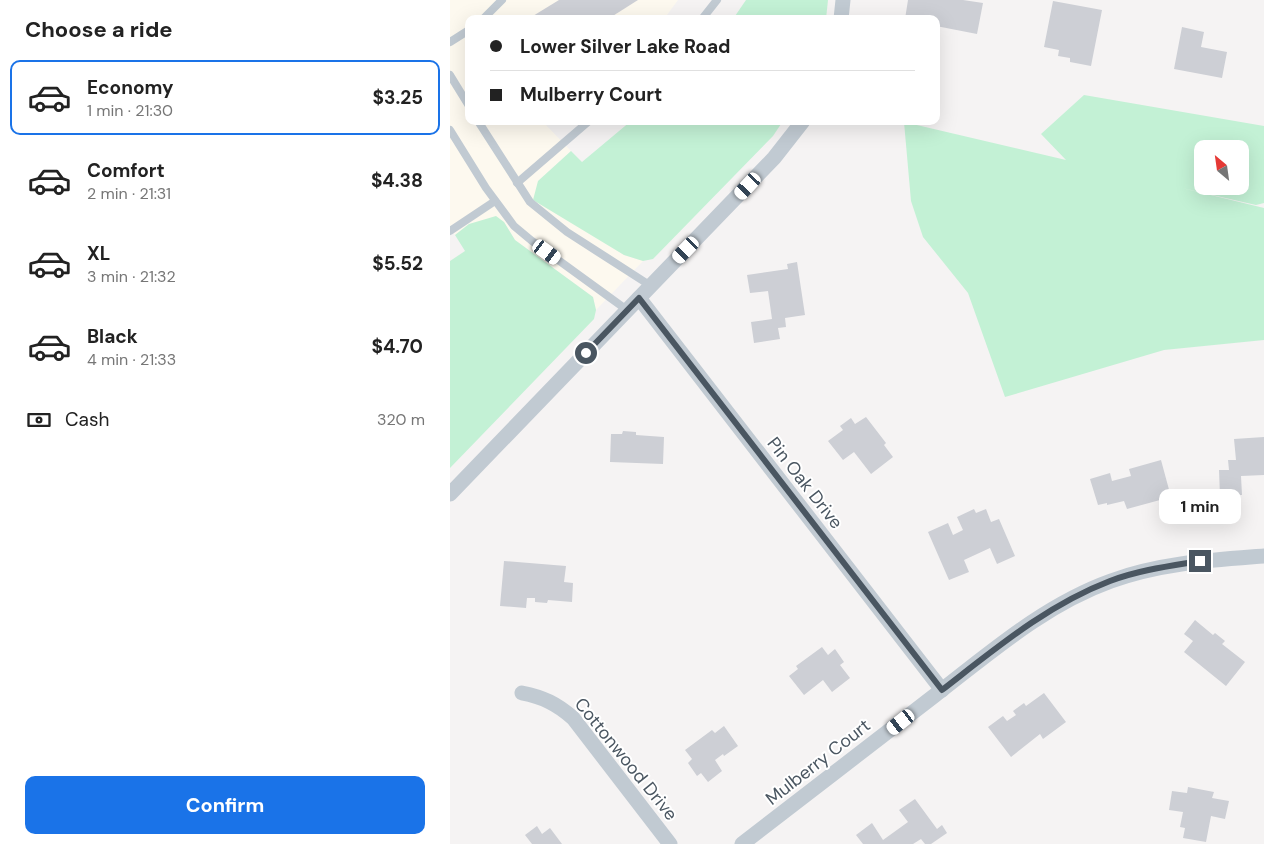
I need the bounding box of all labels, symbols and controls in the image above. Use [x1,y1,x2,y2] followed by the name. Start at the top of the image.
[25,15,173,44] text: Choose a ride
[520,34,731,59] text: Lower Silver Lake Road
[27,75,72,120] icon: car
[87,75,174,100] text: Economy
[520,82,662,107] text: Mulberry Court
[372,85,423,110] text: $3.25
[87,100,173,121] text: 1 min · 21:30
[1194,140,1249,195] north arrow
[1194,140,1249,195] map controls
[27,158,72,203] icon: car
[87,158,165,183] text: Comfort
[371,168,423,193] text: $4.38
[732,170,763,202] car
[87,183,171,204] text: 2 min · 21:31
[670,234,701,266] car
[530,237,563,267] car
[27,241,72,286] icon: car
[87,241,110,266] text: XL
[372,251,423,276] text: $5.52
[87,266,176,287] text: 3 min · 21:32
[27,324,72,369] icon: car
[87,324,138,349] text: Black
[371,334,423,359] text: $4.70
[575,342,597,364] route start
[87,349,176,370] text: 4 min · 21:33
[25,406,53,434] icon: cash
[65,407,109,432] text: Cash
[377,409,425,430] text: 320 m
[762,432,848,534] street label: Pin Oak Drive
[1159,488,1241,524] callout: 1 min
[1181,496,1219,517] text: 1 min
[1189,550,1211,572] route end
[569,693,683,825] street label: Cottonwood Drive
[884,707,917,737] car
[761,714,875,810] street label: Mulberry Court
[25,776,425,834] button: Confirm

